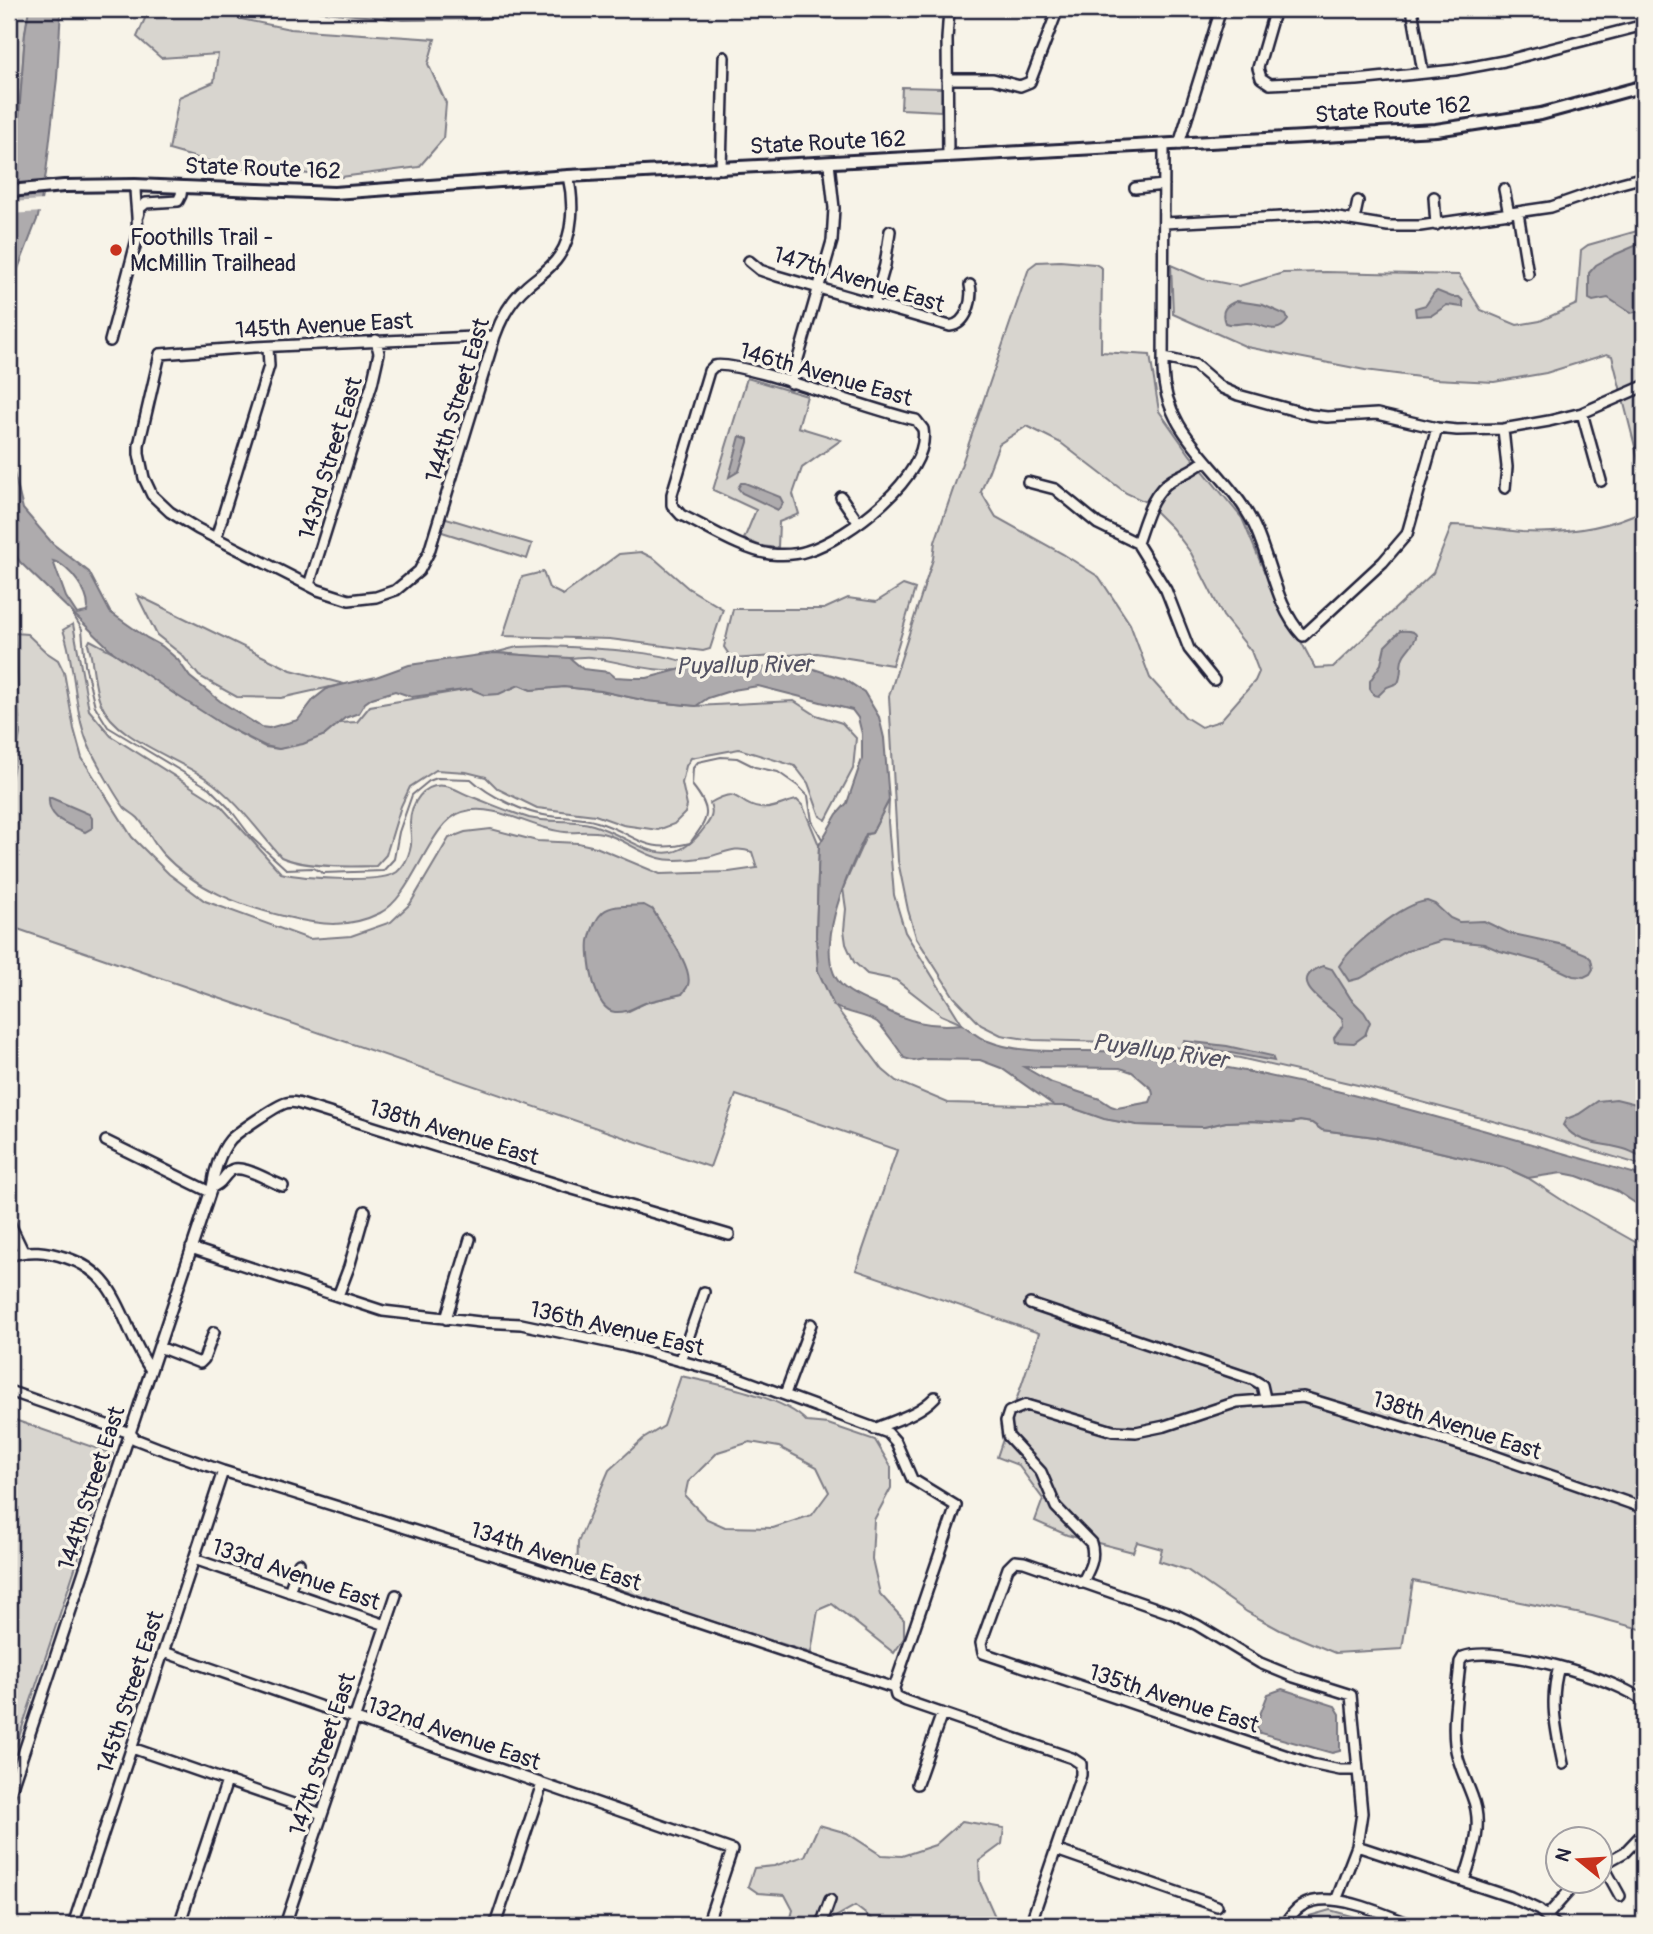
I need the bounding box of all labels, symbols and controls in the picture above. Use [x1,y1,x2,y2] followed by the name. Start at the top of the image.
[1314,90,1472,129] street label: State Route 162
[749,124,907,161] street label: State Route 162
[184,151,342,186] street label: State Route 162
[130,223,296,278] place label: Foothills Trail - McMillin Trailhead
[770,240,949,319] street label: 147th Avenue East
[108,242,124,258] marker: Foothills Trail - McMillin Trailhead
[235,306,414,345] street label: 145th Avenue East
[419,314,496,486] street label: 144th Street East
[736,336,916,413] street label: 146th Avenue East
[292,373,369,543] street label: 143rd Street East
[675,650,816,681] water label: Puyallup River
[1090,1028,1233,1076] water label: Puyallup River
[365,1093,543,1172] street label: 138th Avenue East
[527,1294,708,1363] street label: 136th Avenue East
[1368,1384,1546,1467] street label: 138th Avenue East
[51,1402,132,1574] street label: 144th Street East
[467,1515,646,1598] street label: 134th Avenue East
[208,1532,385,1617] street label: 133rd Avenue East
[91,1606,171,1777] street label: 145th Street East
[1085,1657,1263,1740] street label: 135th Avenue East
[283,1669,363,1839] street label: 147th Street East
[363,1690,545,1777] street label: 132nd Avenue East
[1544,1826,1614,1896] north arrow
[1550,1845,1577,1865] text: N

